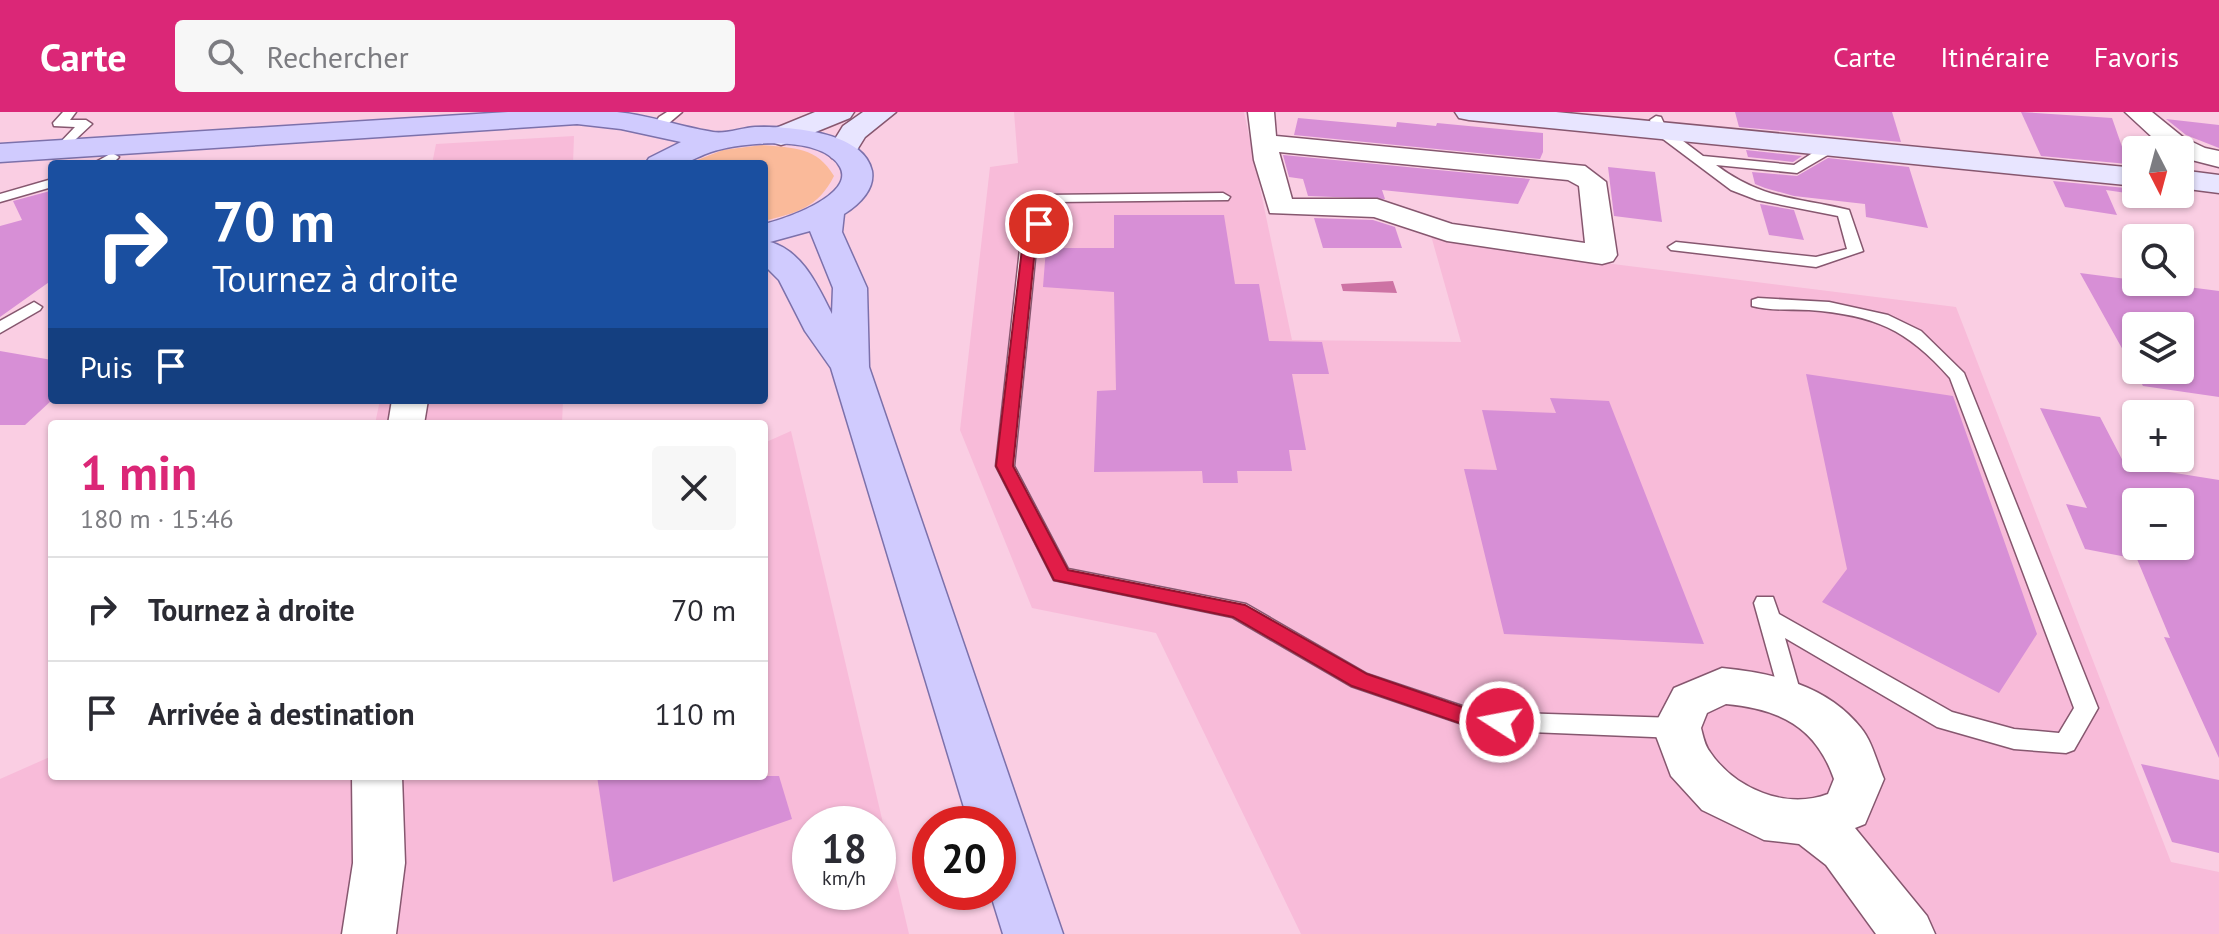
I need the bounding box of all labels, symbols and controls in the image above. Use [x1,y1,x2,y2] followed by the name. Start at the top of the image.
[175,20,735,92] search box
[40,32,127,81] text: Carte
[203,34,247,78] icon: search
[267,37,409,76] text: Rechercher
[1833,38,1896,75] text: Carte
[1940,38,2050,75] text: Itinéraire
[2094,38,2179,75] text: Favoris
[2122,136,2194,208] north arrow
[2122,136,2194,560] map controls
[212,185,335,257] text: 70 m
[1005,190,1073,258] pin
[80,192,184,296] icon: right
[1017,202,1061,246] icon: arrive
[2122,224,2194,296] button: search
[212,255,459,302] text: Tournez à droite
[2122,312,2194,384] button: layers
[149,344,193,388] icon: arrive
[80,347,133,386] text: Puis
[2122,400,2194,472] button: +
[80,441,197,503] text: 1 min
[652,446,736,530] button: close
[2122,488,2194,560] button: −
[80,502,234,535] text: 180 m · 15:46
[80,587,124,631] icon: right
[148,590,355,629] text: Tournez à droite
[671,590,736,629] text: 70 m
[1458,680,1542,764] position arrow
[80,691,124,735] icon: arrive
[148,694,415,733] text: Arrivée à destination
[655,694,736,733] text: 110 m
[912,806,1016,910] speed limit sign: 20
[821,822,867,874] text: 18
[822,865,866,891] text: km/h

